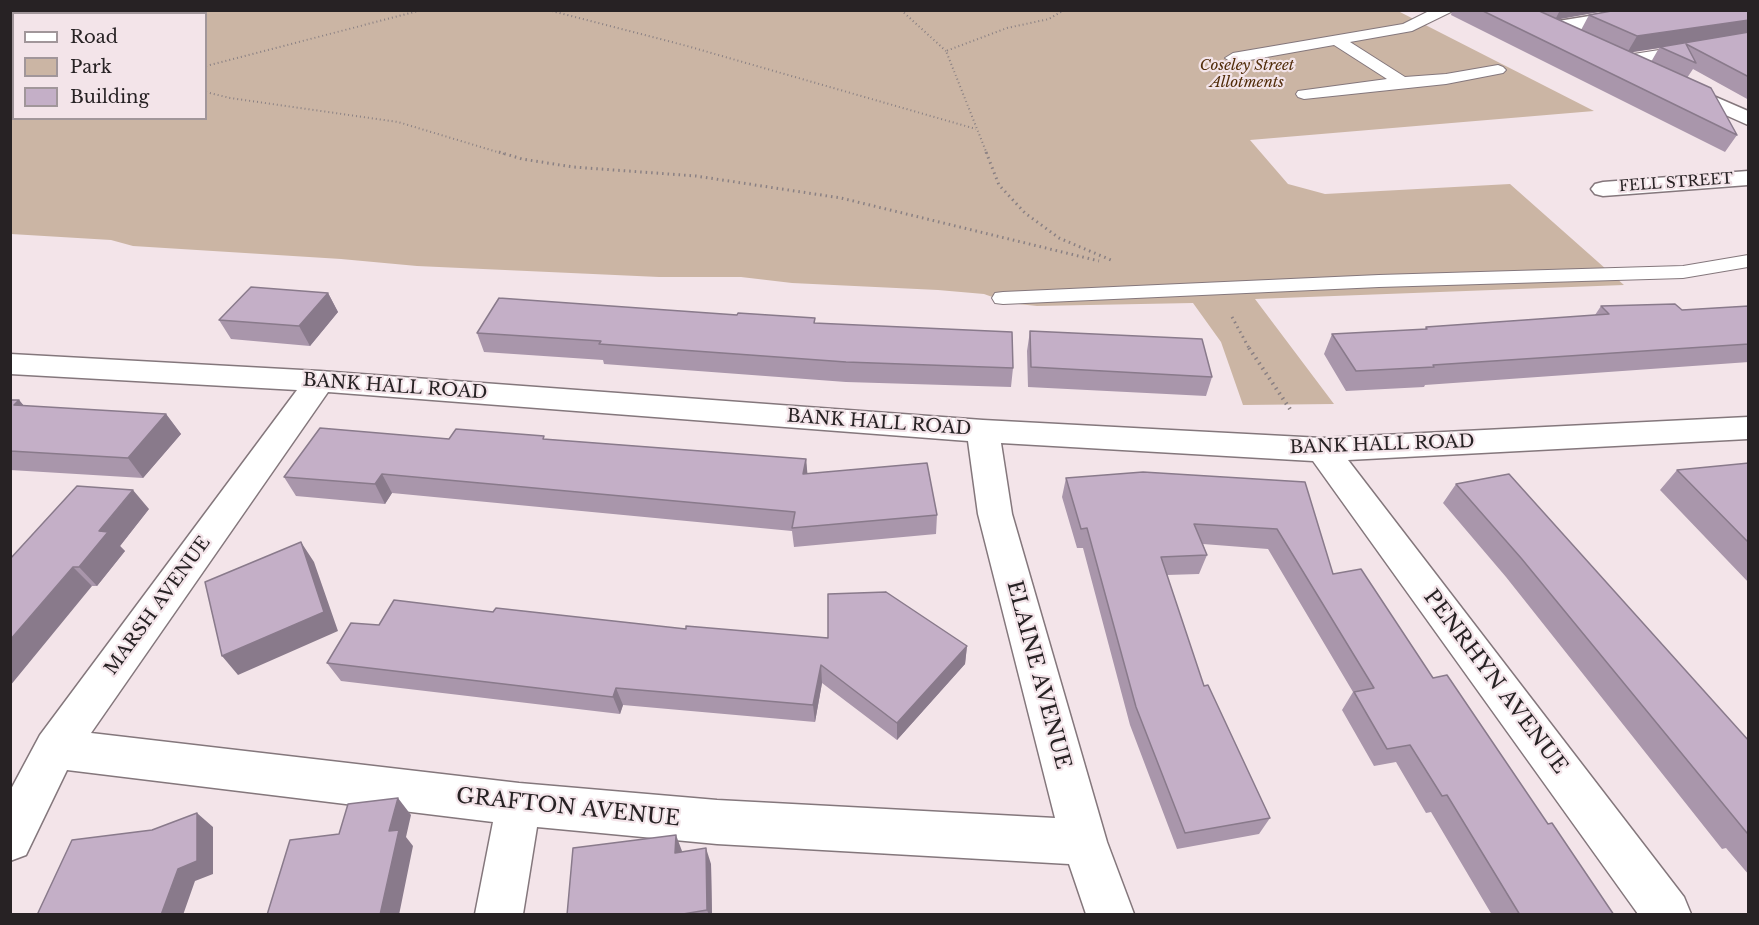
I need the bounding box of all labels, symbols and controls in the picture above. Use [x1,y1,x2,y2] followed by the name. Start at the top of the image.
[12,12,207,120] legend
[70,26,118,48] text: Road
[70,56,112,78] text: Park
[1200,57,1294,92] park label: Coseley Street Allotments
[70,86,149,108] text: Building
[1618,170,1734,196] street label: FELL STREET
[302,370,488,404] street label: BANK HALL ROAD
[786,406,972,440] street label: BANK HALL ROAD
[1289,431,1475,459] street label: BANK HALL ROAD
[101,533,215,679] street label: MARSH AVENUE
[1001,578,1075,772] street label: ELAINE AVENUE
[1418,585,1572,779] street label: PENRHYN AVENUE
[455,784,681,832] street label: GRAFTON AVENUE

